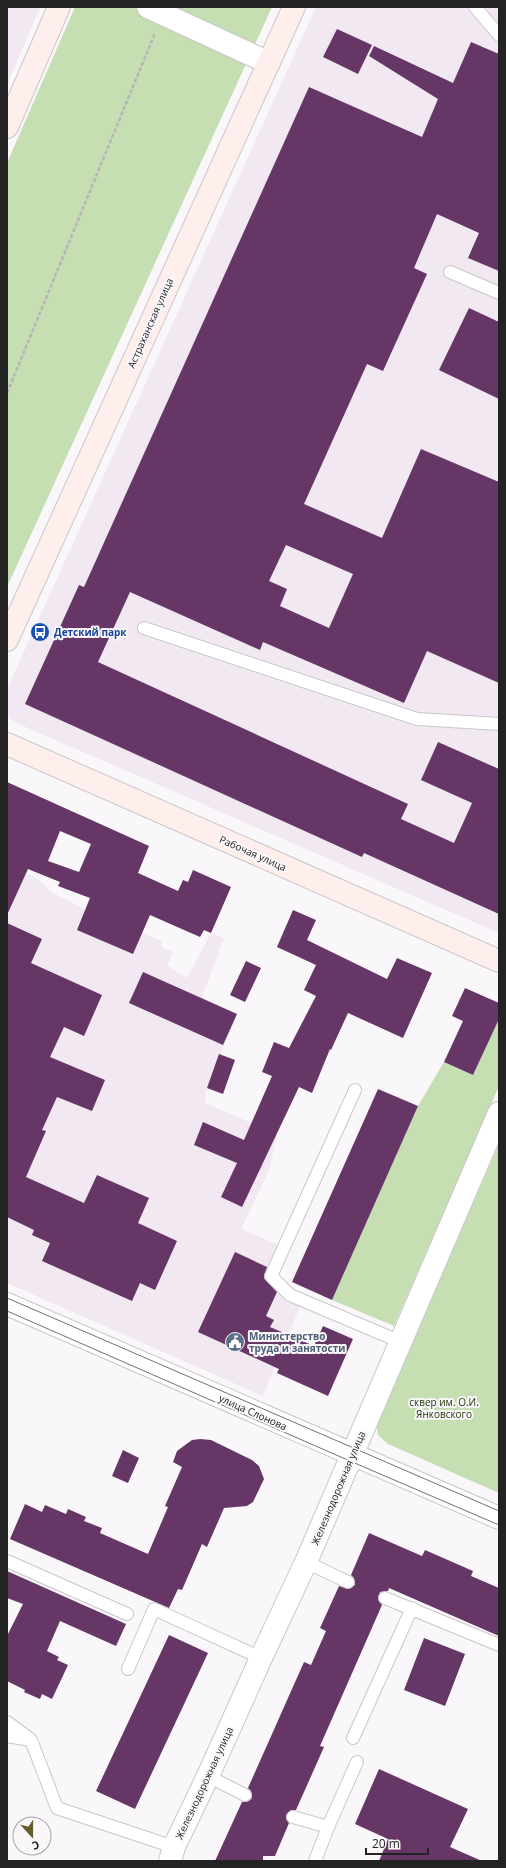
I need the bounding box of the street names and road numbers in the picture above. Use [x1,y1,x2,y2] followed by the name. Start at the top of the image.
[124,276,176,370] street label: Астраханская улица
[217,832,289,874] street label: Рабочая улица
[217,1391,289,1433] street label: улица Слонова
[308,1429,368,1547] street label: Железнодорожная улица
[172,1724,236,1842] street label: Железнодорожная улица

